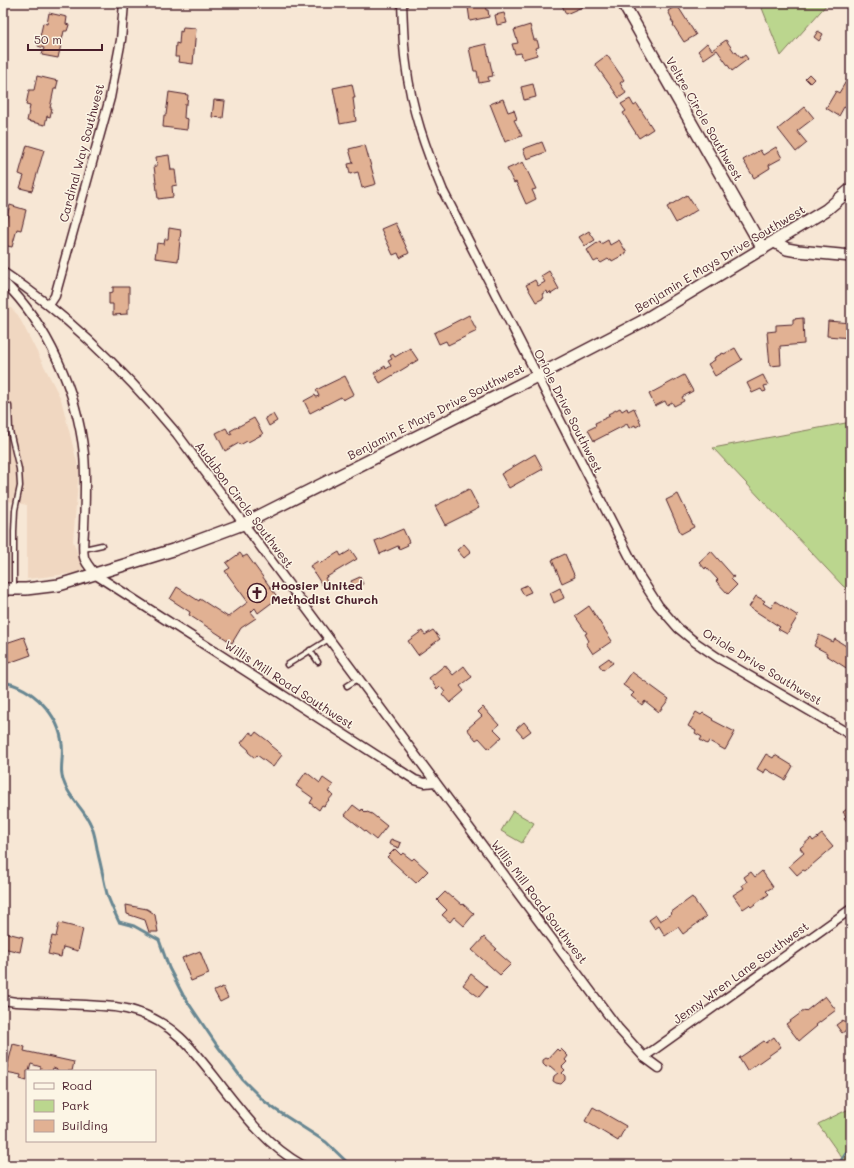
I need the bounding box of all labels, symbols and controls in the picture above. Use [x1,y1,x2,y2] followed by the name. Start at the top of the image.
[28,26,102,52] scale bar
[34,31,62,47] text: 50 m
[663,54,747,183] street label: Veltre Circle Southwest
[55,82,107,224] street label: Cardinal Way Southwest
[631,201,808,316] street label: Benjamin E Mays Drive Southwest
[531,346,607,475] street label: Oriole Drive Southwest
[344,359,527,463] street label: Benjamin E Mays Drive Southwest
[192,438,298,571] street label: Audubon Circle Southwest
[271,577,378,607] place label: Hoosier United Methodist Church
[246,582,268,604] church icon: Hoosier United Methodist Church
[700,624,825,708] street label: Oriole Drive Southwest
[222,636,357,732] street label: Willis Mill Road Southwest
[488,836,592,966] street label: Willis Mill Road Southwest
[669,918,811,1027] street label: Jenny Wren Lane Southwest
[26,1070,156,1142] legend
[62,1077,92,1093] text: Road
[62,1097,89,1113] text: Park
[62,1117,108,1133] text: Building

